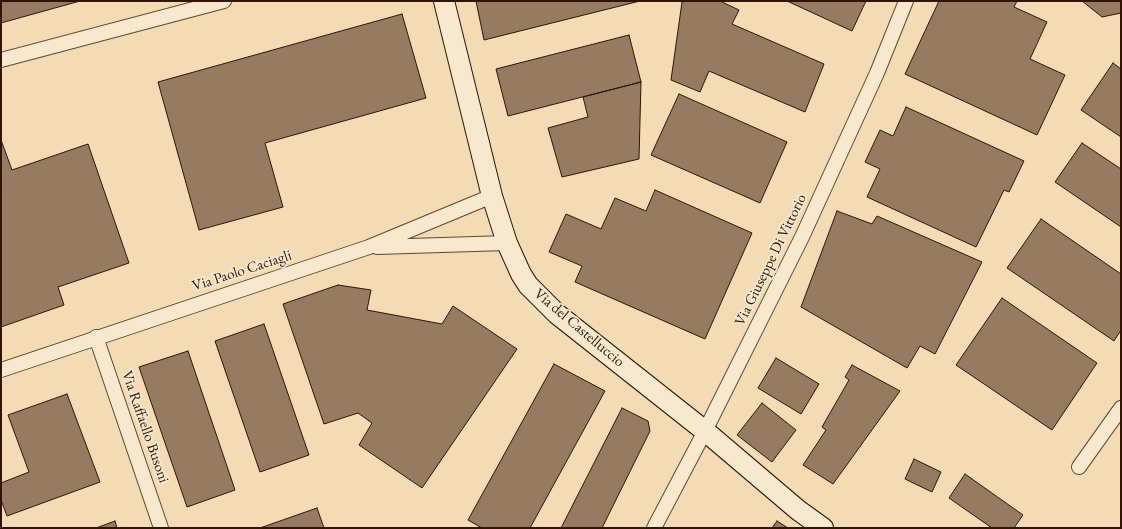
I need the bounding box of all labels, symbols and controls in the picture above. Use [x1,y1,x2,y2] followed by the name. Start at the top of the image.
[731,191,811,329] street label: Via Giuseppe Di Vittorio
[190,246,294,296] street label: Via Paolo Caciagli
[530,285,628,371] street label: Via del Castelluccio
[117,369,173,485] street label: Via Raffaello Busoni

